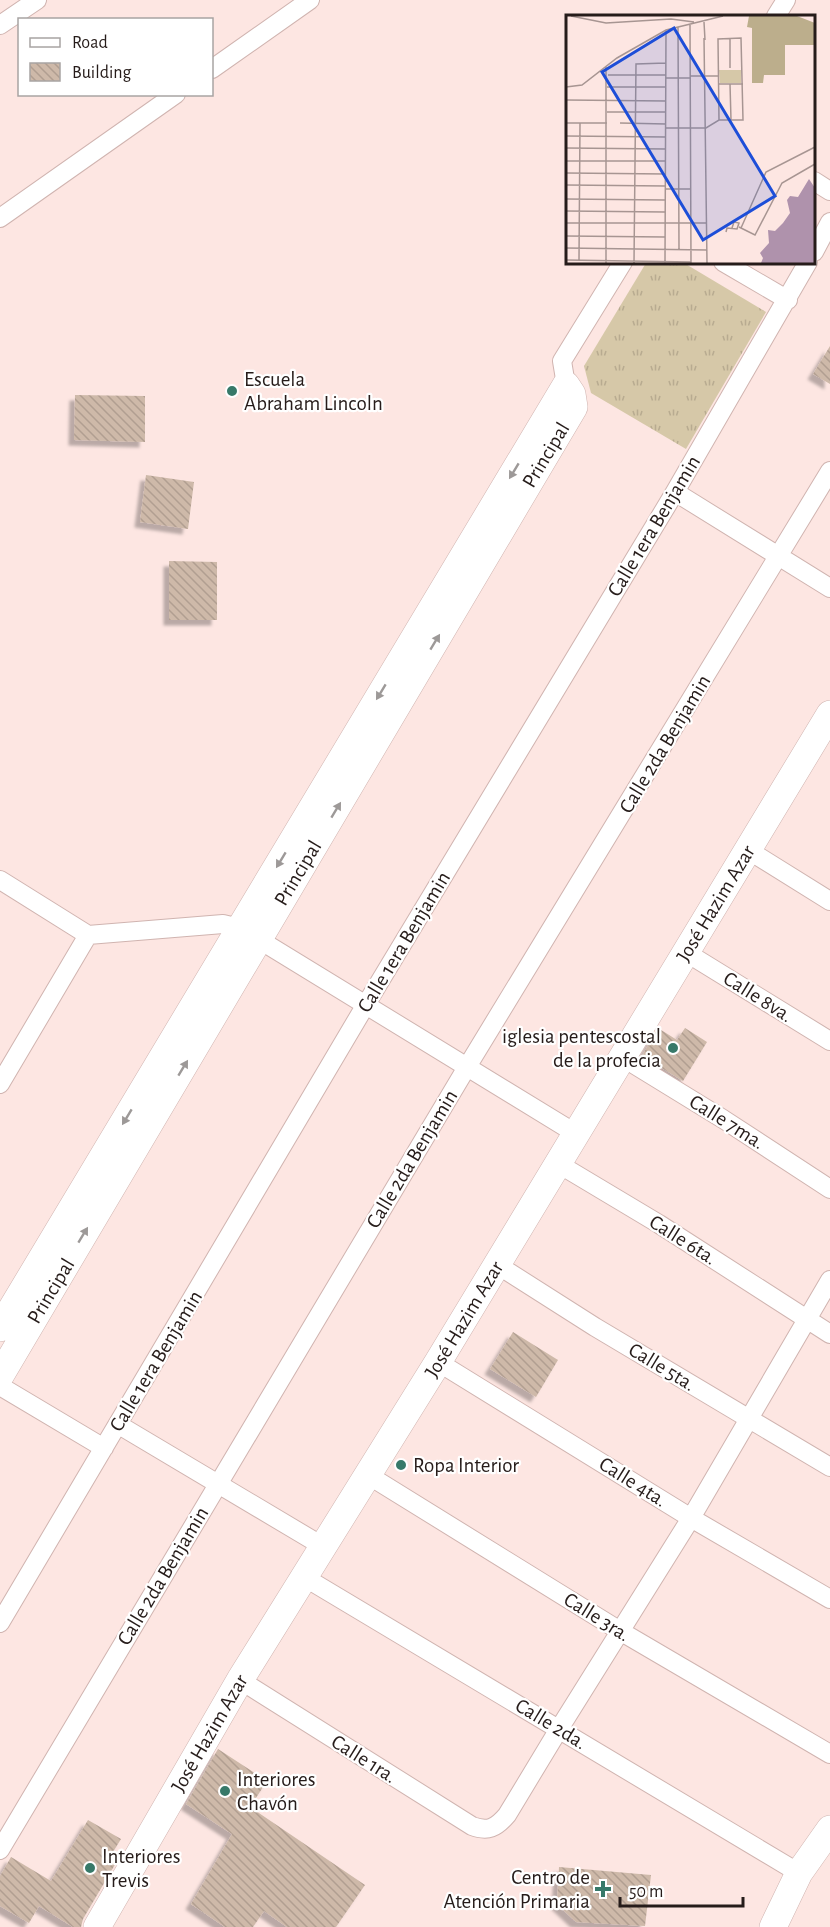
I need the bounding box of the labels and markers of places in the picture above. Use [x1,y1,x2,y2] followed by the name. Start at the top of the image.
[244,369,383,414] place label: Escuela Abraham Lincoln
[225,384,239,398] marker: Escuela Abraham Lincoln
[502,1026,661,1071] place label: iglesia pentescostal de la profecia
[666,1041,680,1055] marker: iglesia pentescostal de la profecia
[413,1455,519,1476] place label: Ropa Interior
[394,1458,408,1472] marker: Ropa Interior
[237,1769,316,1814] place label: Interiores Chavón
[218,1784,232,1798] marker: Interiores Chavón
[102,1846,181,1891] place label: Interiores Trevis
[83,1861,97,1875] marker: Interiores Trevis
[443,1867,590,1912] place label: Centro de Atención Primaria
[594,1880,612,1898] marker: Centro de Atención Primaria

